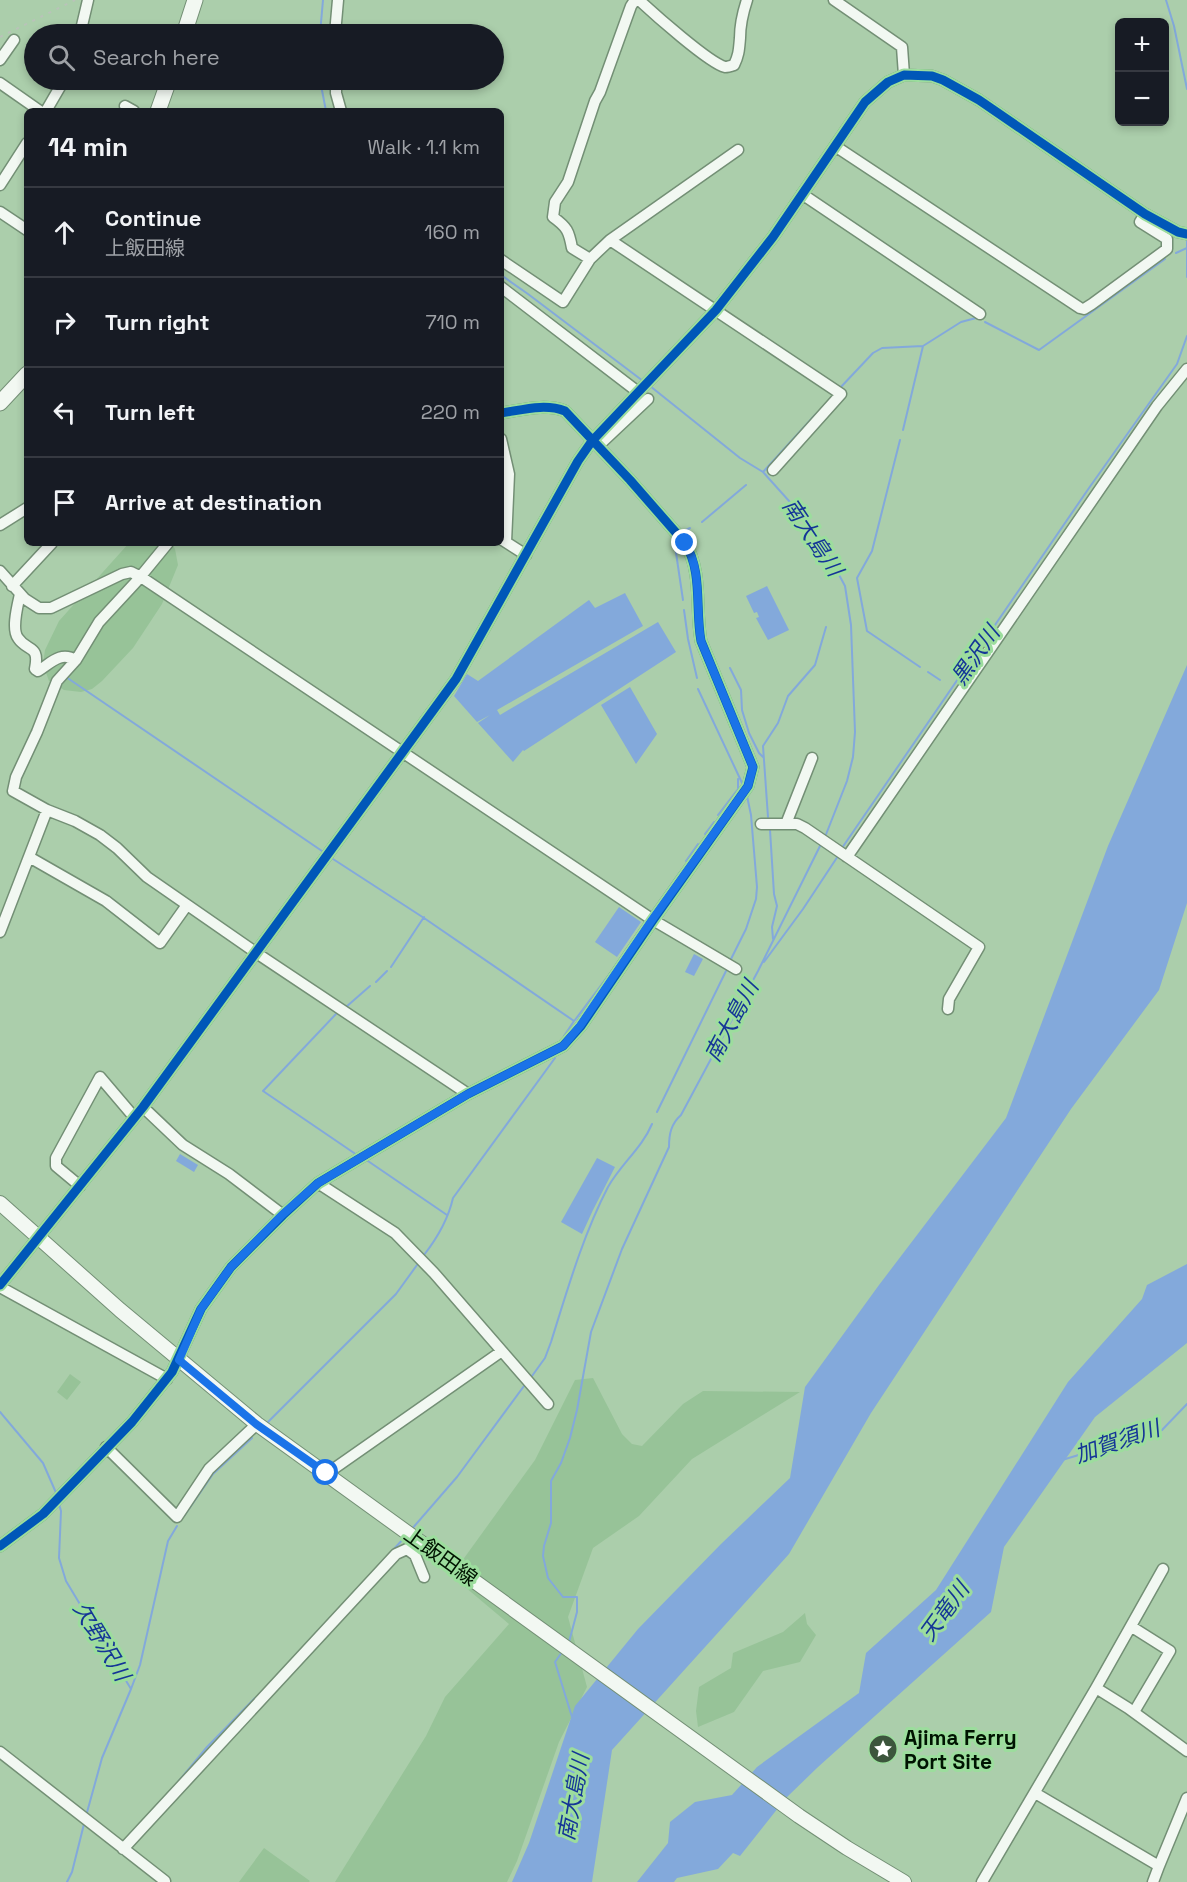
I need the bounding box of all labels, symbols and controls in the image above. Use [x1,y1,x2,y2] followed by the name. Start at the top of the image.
[1115,18,1169,126] map controls
[1115,18,1169,72] button: +
[24,24,504,90] search box
[45,41,78,74] icon: search
[93,43,220,71] text: Search here
[1115,72,1169,126] button: −
[48,130,128,164] text: 14 min
[367,134,480,160] text: Walk · 1.1 km
[105,204,201,232] text: Continue
[48,216,81,249] icon: ahead
[424,219,480,245] text: 160 m
[105,235,185,261] text: 上飯田線
[48,306,81,339] icon: right
[105,308,210,336] text: Turn right
[425,309,480,335] text: 710 m
[48,396,81,429] icon: left
[105,398,195,426] text: Turn left
[421,399,480,425] text: 220 m
[48,486,81,519] icon: arrive
[105,488,322,516] text: Arrive at destination
[777,493,850,583] water label: 南大島川
[671,529,697,555] route end
[945,618,1007,690] water label: 黒沢川
[698,974,765,1066] water label: 南大島川
[1071,1413,1165,1469] water label: 加賀須川
[312,1459,338,1485] route start
[399,1520,483,1592] street label: 上飯田線
[913,1574,976,1646] water label: 天竜川
[67,1596,138,1688] water label: 欠野沢川
[904,1724,1017,1775] place label: Ajima Ferry Port Site
[867,1733,899,1765] place icon: Ajima Ferry Port Site
[552,1749,595,1843] water label: 南大島川

